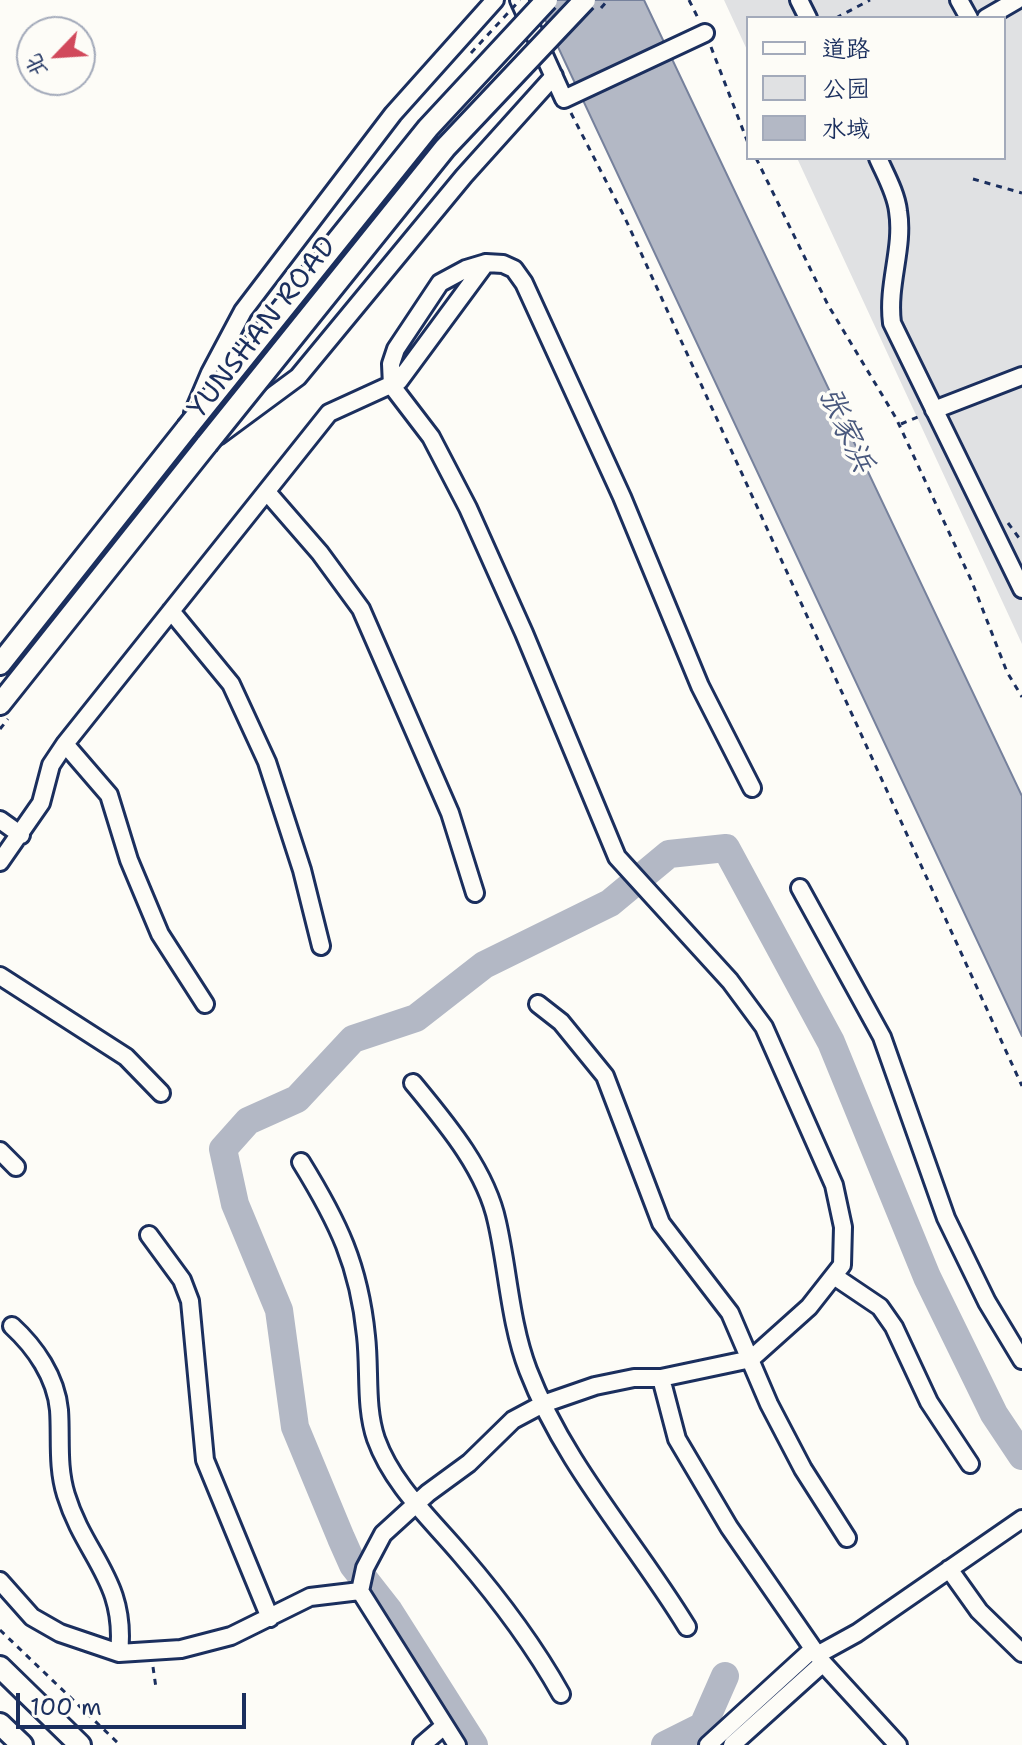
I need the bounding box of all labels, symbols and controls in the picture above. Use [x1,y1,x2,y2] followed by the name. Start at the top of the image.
[16,16,96,96] north arrow
[746,16,1006,160] legend
[822,33,870,65] text: 道路
[18,49,53,82] text: 北
[822,73,870,105] text: 公园
[822,113,870,145] text: 水域
[182,231,344,425] street label: YUNSHAN ROAD
[810,382,880,478] water label: 张家浜
[20,1677,250,1727] scale bar
[30,1691,102,1723] text: 100 m

